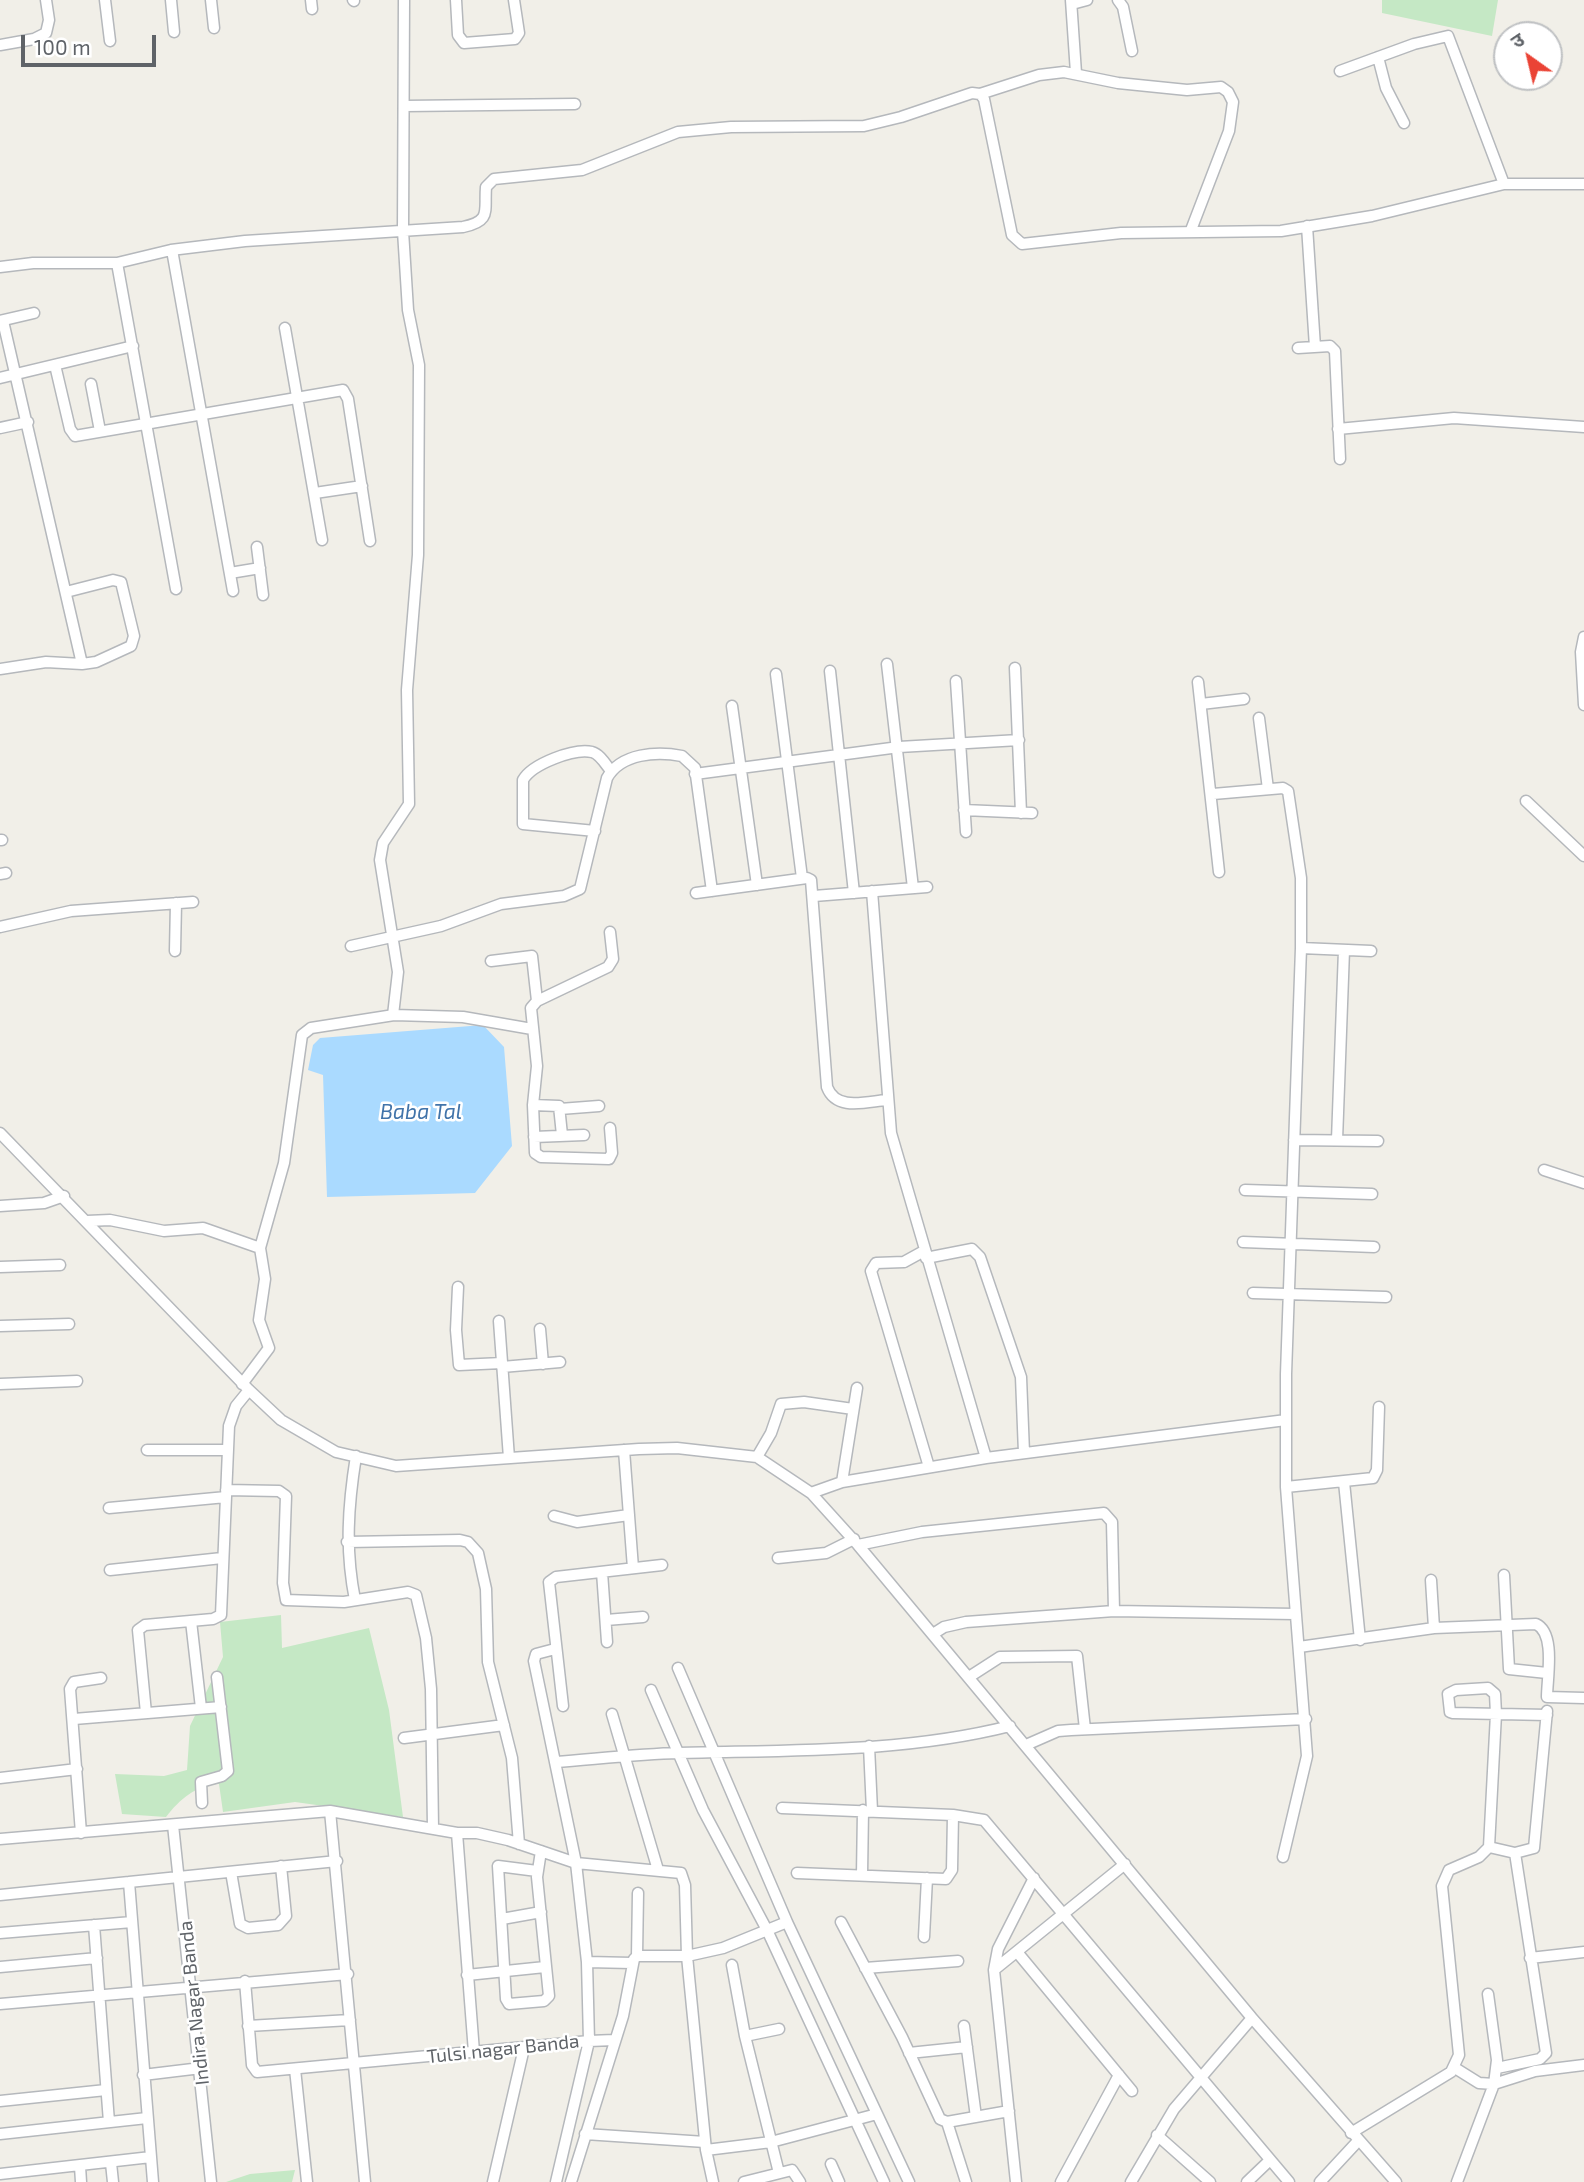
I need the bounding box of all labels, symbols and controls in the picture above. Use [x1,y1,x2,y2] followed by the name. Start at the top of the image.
[24,21,159,65] scale bar
[1493,21,1563,91] north arrow
[1506,27,1528,52] text: उ
[34,34,91,59] text: 100 m
[380,1099,462,1125] water label: Baba Tal
[174,1920,214,2086] street label: Indira Nagar Banda
[426,2030,580,2068] street label: Tulsi nagar Banda

